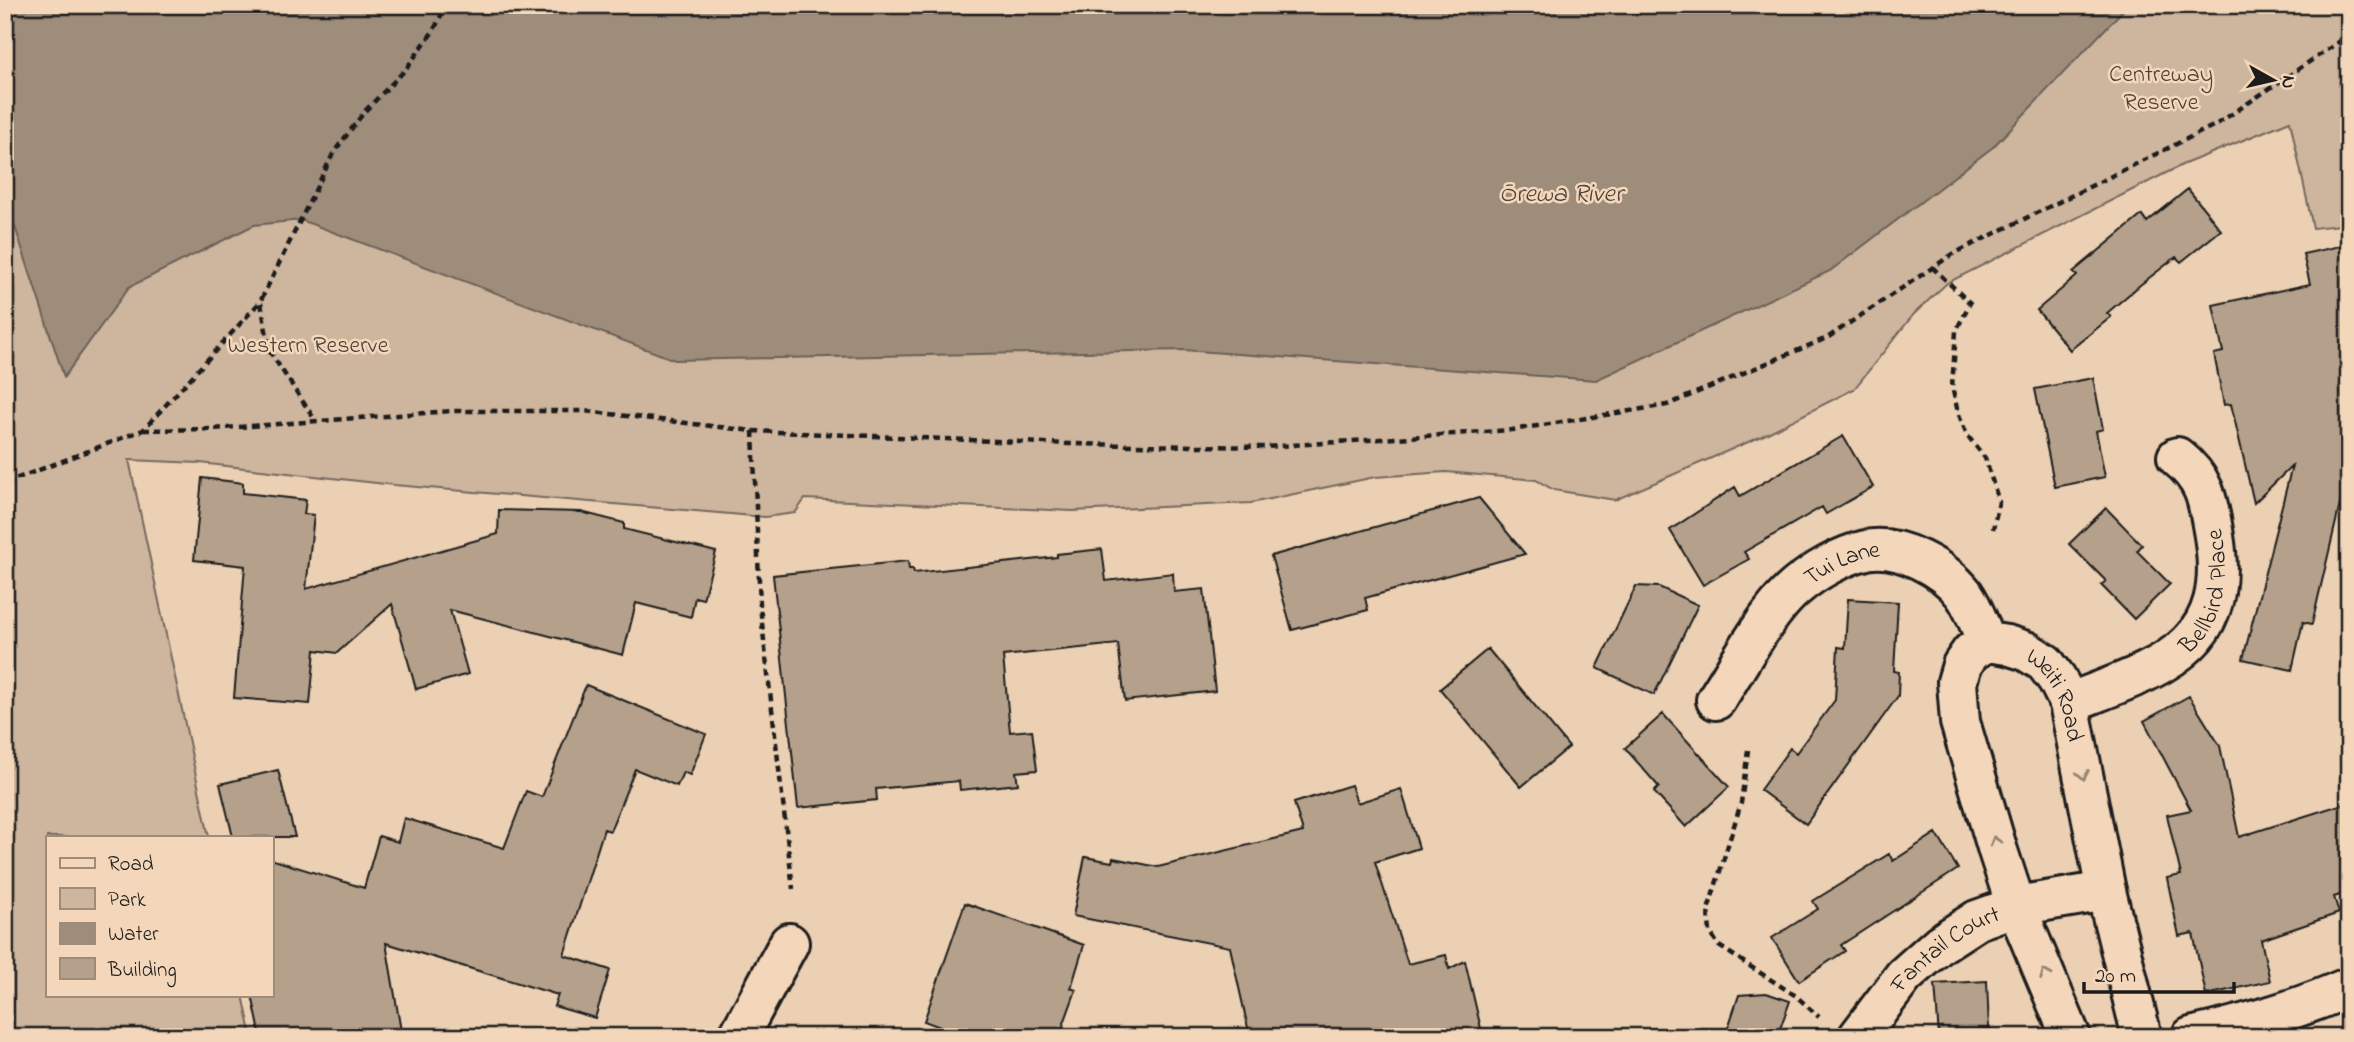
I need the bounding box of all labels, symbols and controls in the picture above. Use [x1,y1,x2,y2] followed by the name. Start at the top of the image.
[2238,46,2308,116] north arrow
[2109,58,2213,121] park label: Centreway Reserve
[2273,74,2302,90] text: N
[1499,176,1626,214] water label: Ōrewa River
[228,329,389,364] park label: Western Reserve
[2171,526,2237,664] street label: Bellbird Place
[1797,534,1881,596] street label: Tui Lane
[2018,640,2091,745] street label: Weiti Road
[2075,769,2090,781] one-way arrow
[1988,835,2003,847] one-way arrow
[46,836,273,996] legend
[108,850,154,880] text: Road
[108,886,147,916] text: Park
[1882,898,2005,1001] street label: Fantail Court
[108,920,159,950] text: Water
[2084,951,2235,995] scale bar
[107,956,177,988] text: Building
[2095,962,2136,992] text: 20 m
[2039,969,2053,981] one-way arrow

